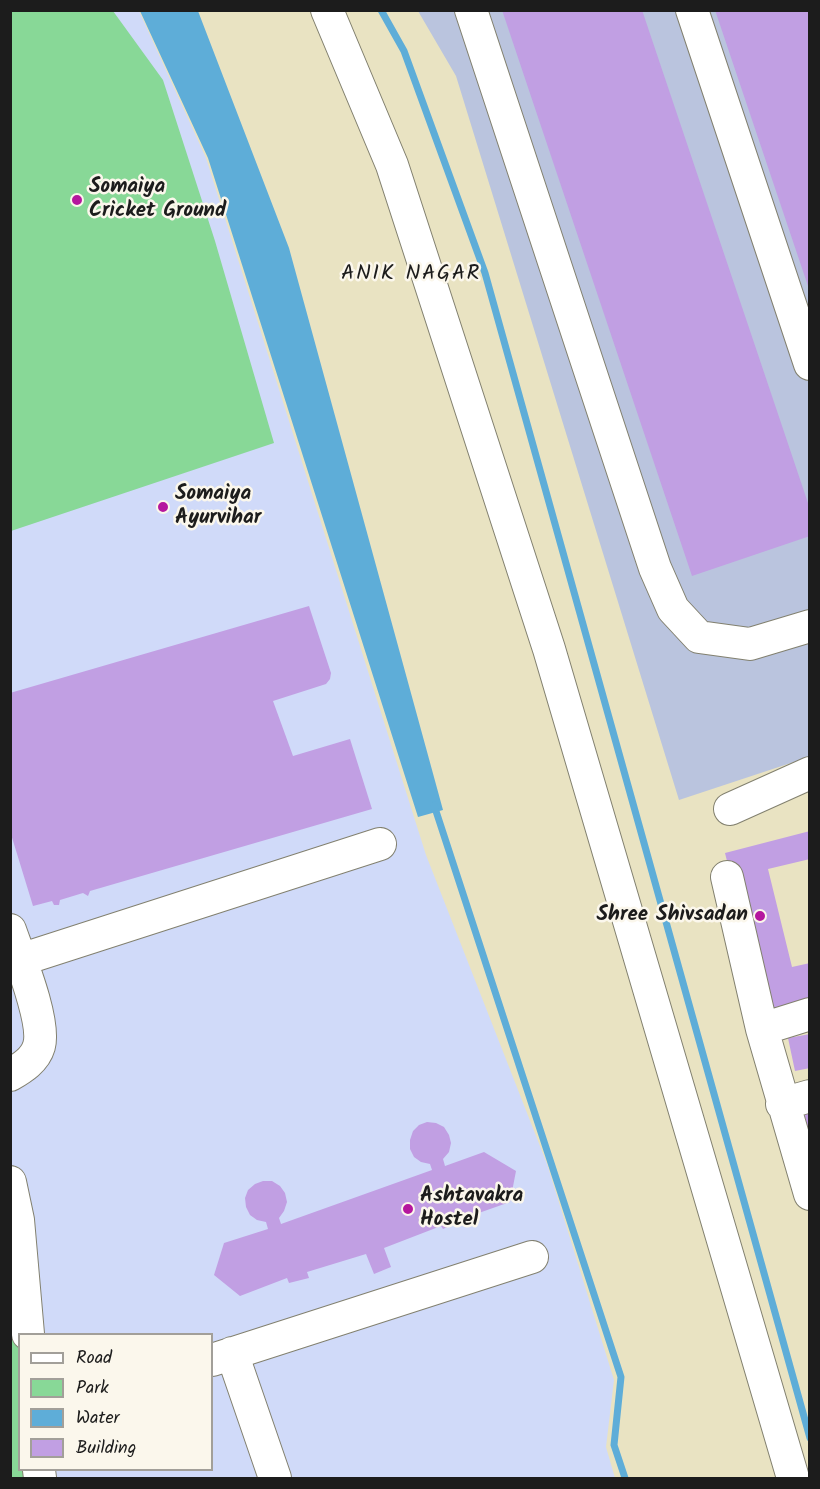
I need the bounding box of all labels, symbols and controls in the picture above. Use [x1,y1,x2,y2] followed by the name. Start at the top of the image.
[89,175,226,225] place label: Somaiya Cricket Ground
[70,193,84,207] marker: Somaiya Cricket Ground
[341,262,481,288] district label: ANIK NAGAR
[175,482,261,532] place label: Somaiya Ayurvihar
[156,500,170,514] marker: Somaiya Ayurvihar
[596,903,748,929] place label: Shree Shivsadan
[753,909,767,923] marker: Shree Shivsadan
[420,1184,523,1234] place label: Ashtavakra Hostel
[401,1202,415,1216] marker: Ashtavakra Hostel
[18,1333,213,1471] legend
[76,1344,112,1373] text: Road
[76,1374,109,1403] text: Park
[76,1404,120,1433] text: Water
[76,1434,136,1463] text: Building

